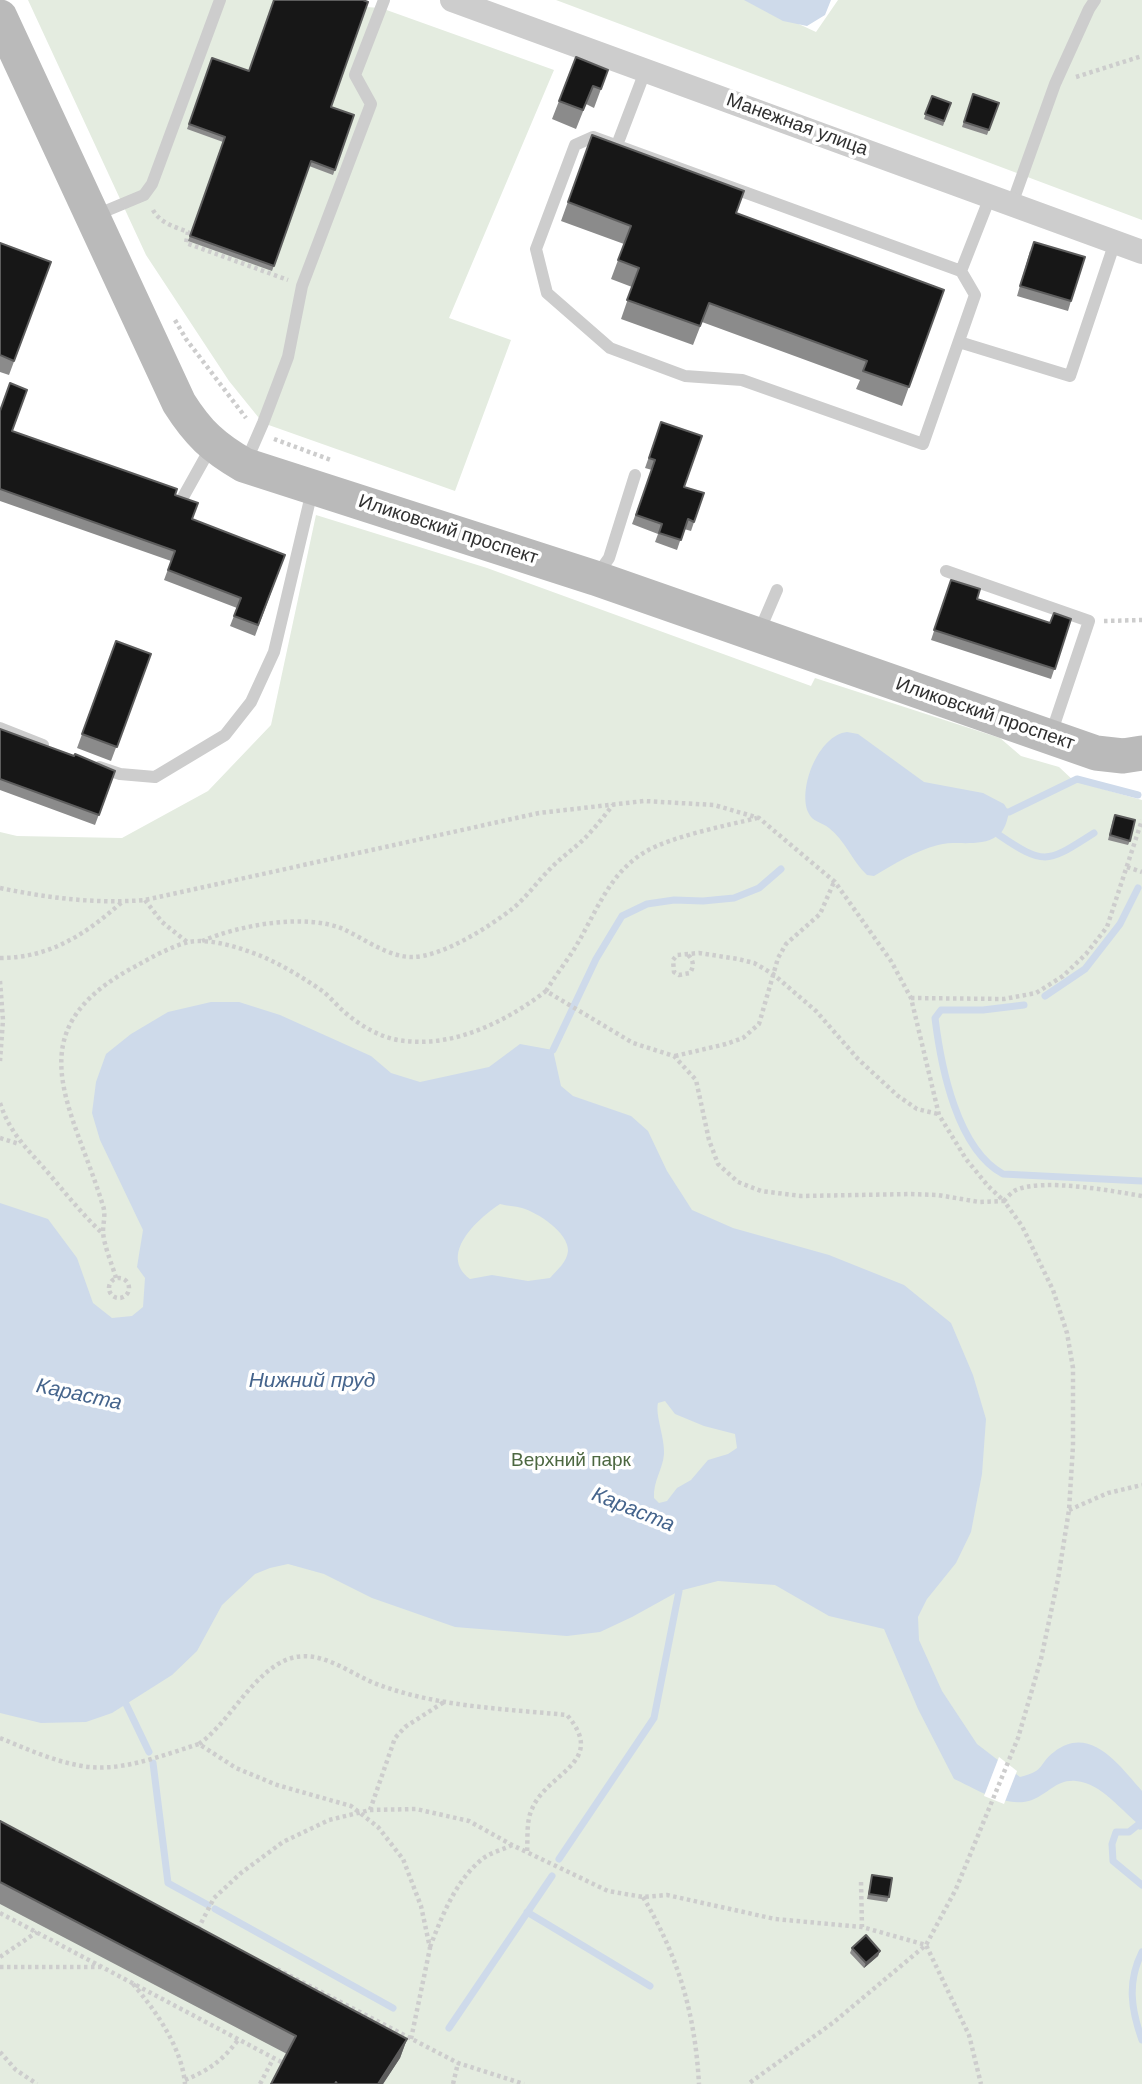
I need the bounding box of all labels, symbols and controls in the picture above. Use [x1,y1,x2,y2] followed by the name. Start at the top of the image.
[723,89,871,161] street label: Манежная улица
[355,490,541,570] street label: Иликовский проспект
[893,673,1077,755] street label: Иликовский проспект
[249,1368,375,1394] water label: Нижний пруд
[34,1374,124,1416] water label: Караста
[511,1450,631,1472] park label: Верхний парк
[588,1482,678,1538] water label: Караста

